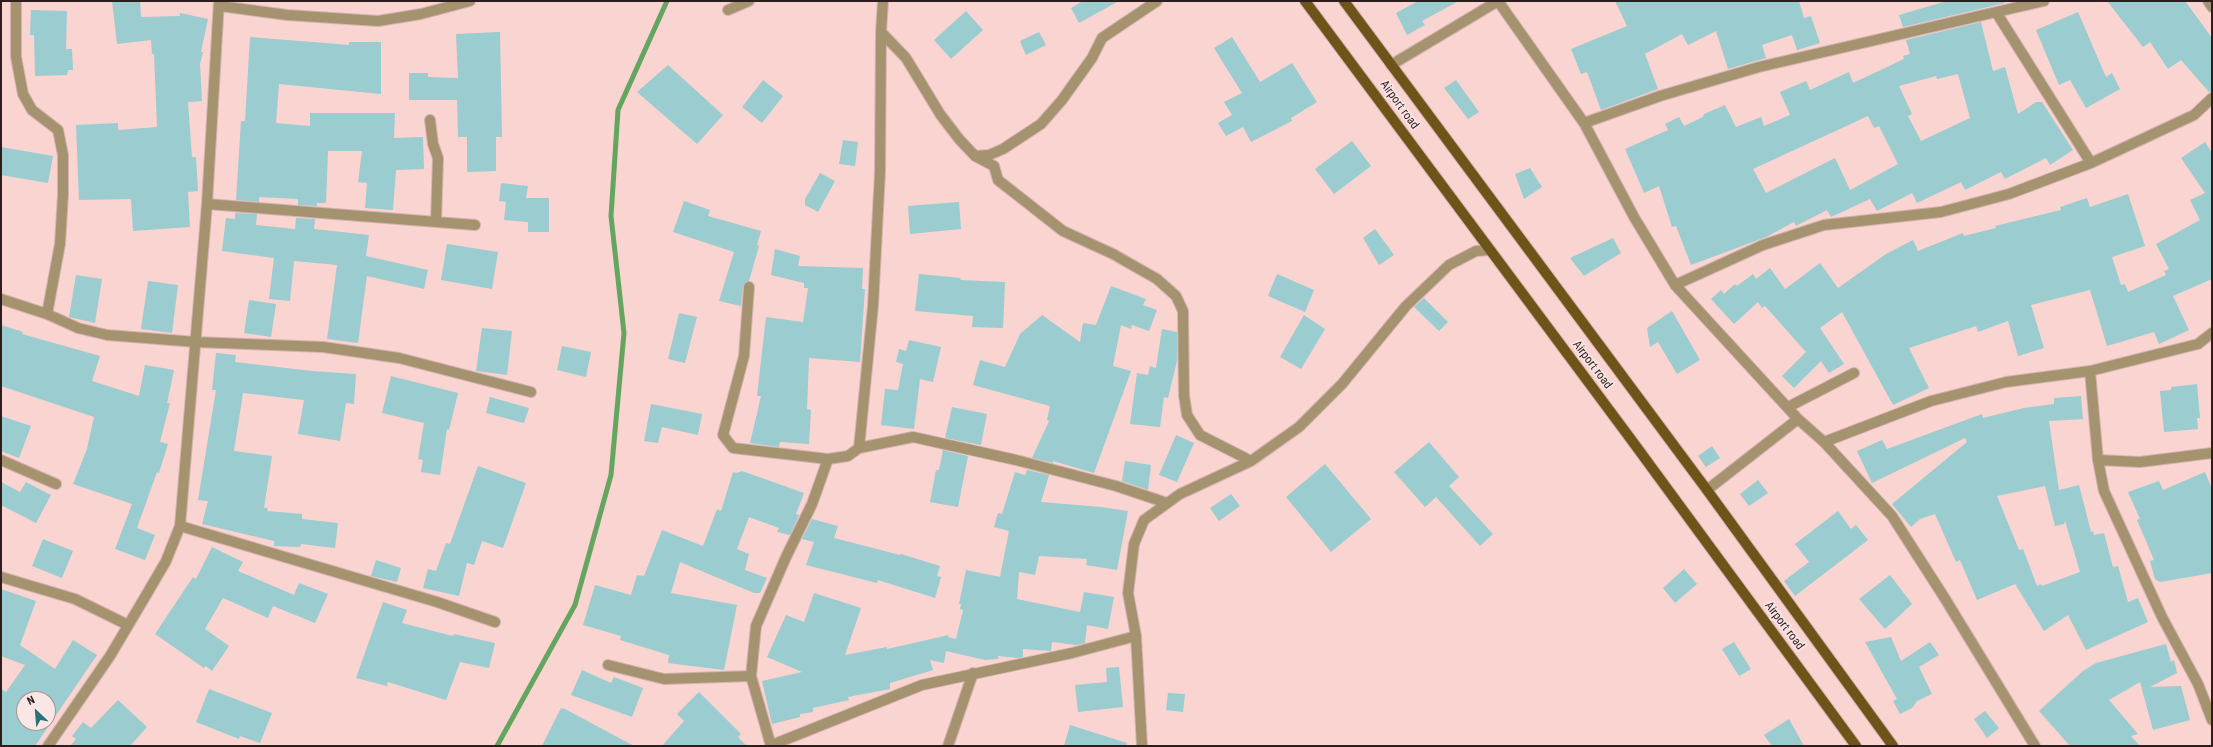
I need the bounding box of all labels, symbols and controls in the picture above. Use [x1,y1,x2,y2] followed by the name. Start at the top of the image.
[1376,78,1422,132] street label: Airport road
[1569,338,1615,392] street label: Airport road
[1761,599,1807,653] street label: Airport road
[16,691,56,731] north arrow
[25,693,37,708] text: N

